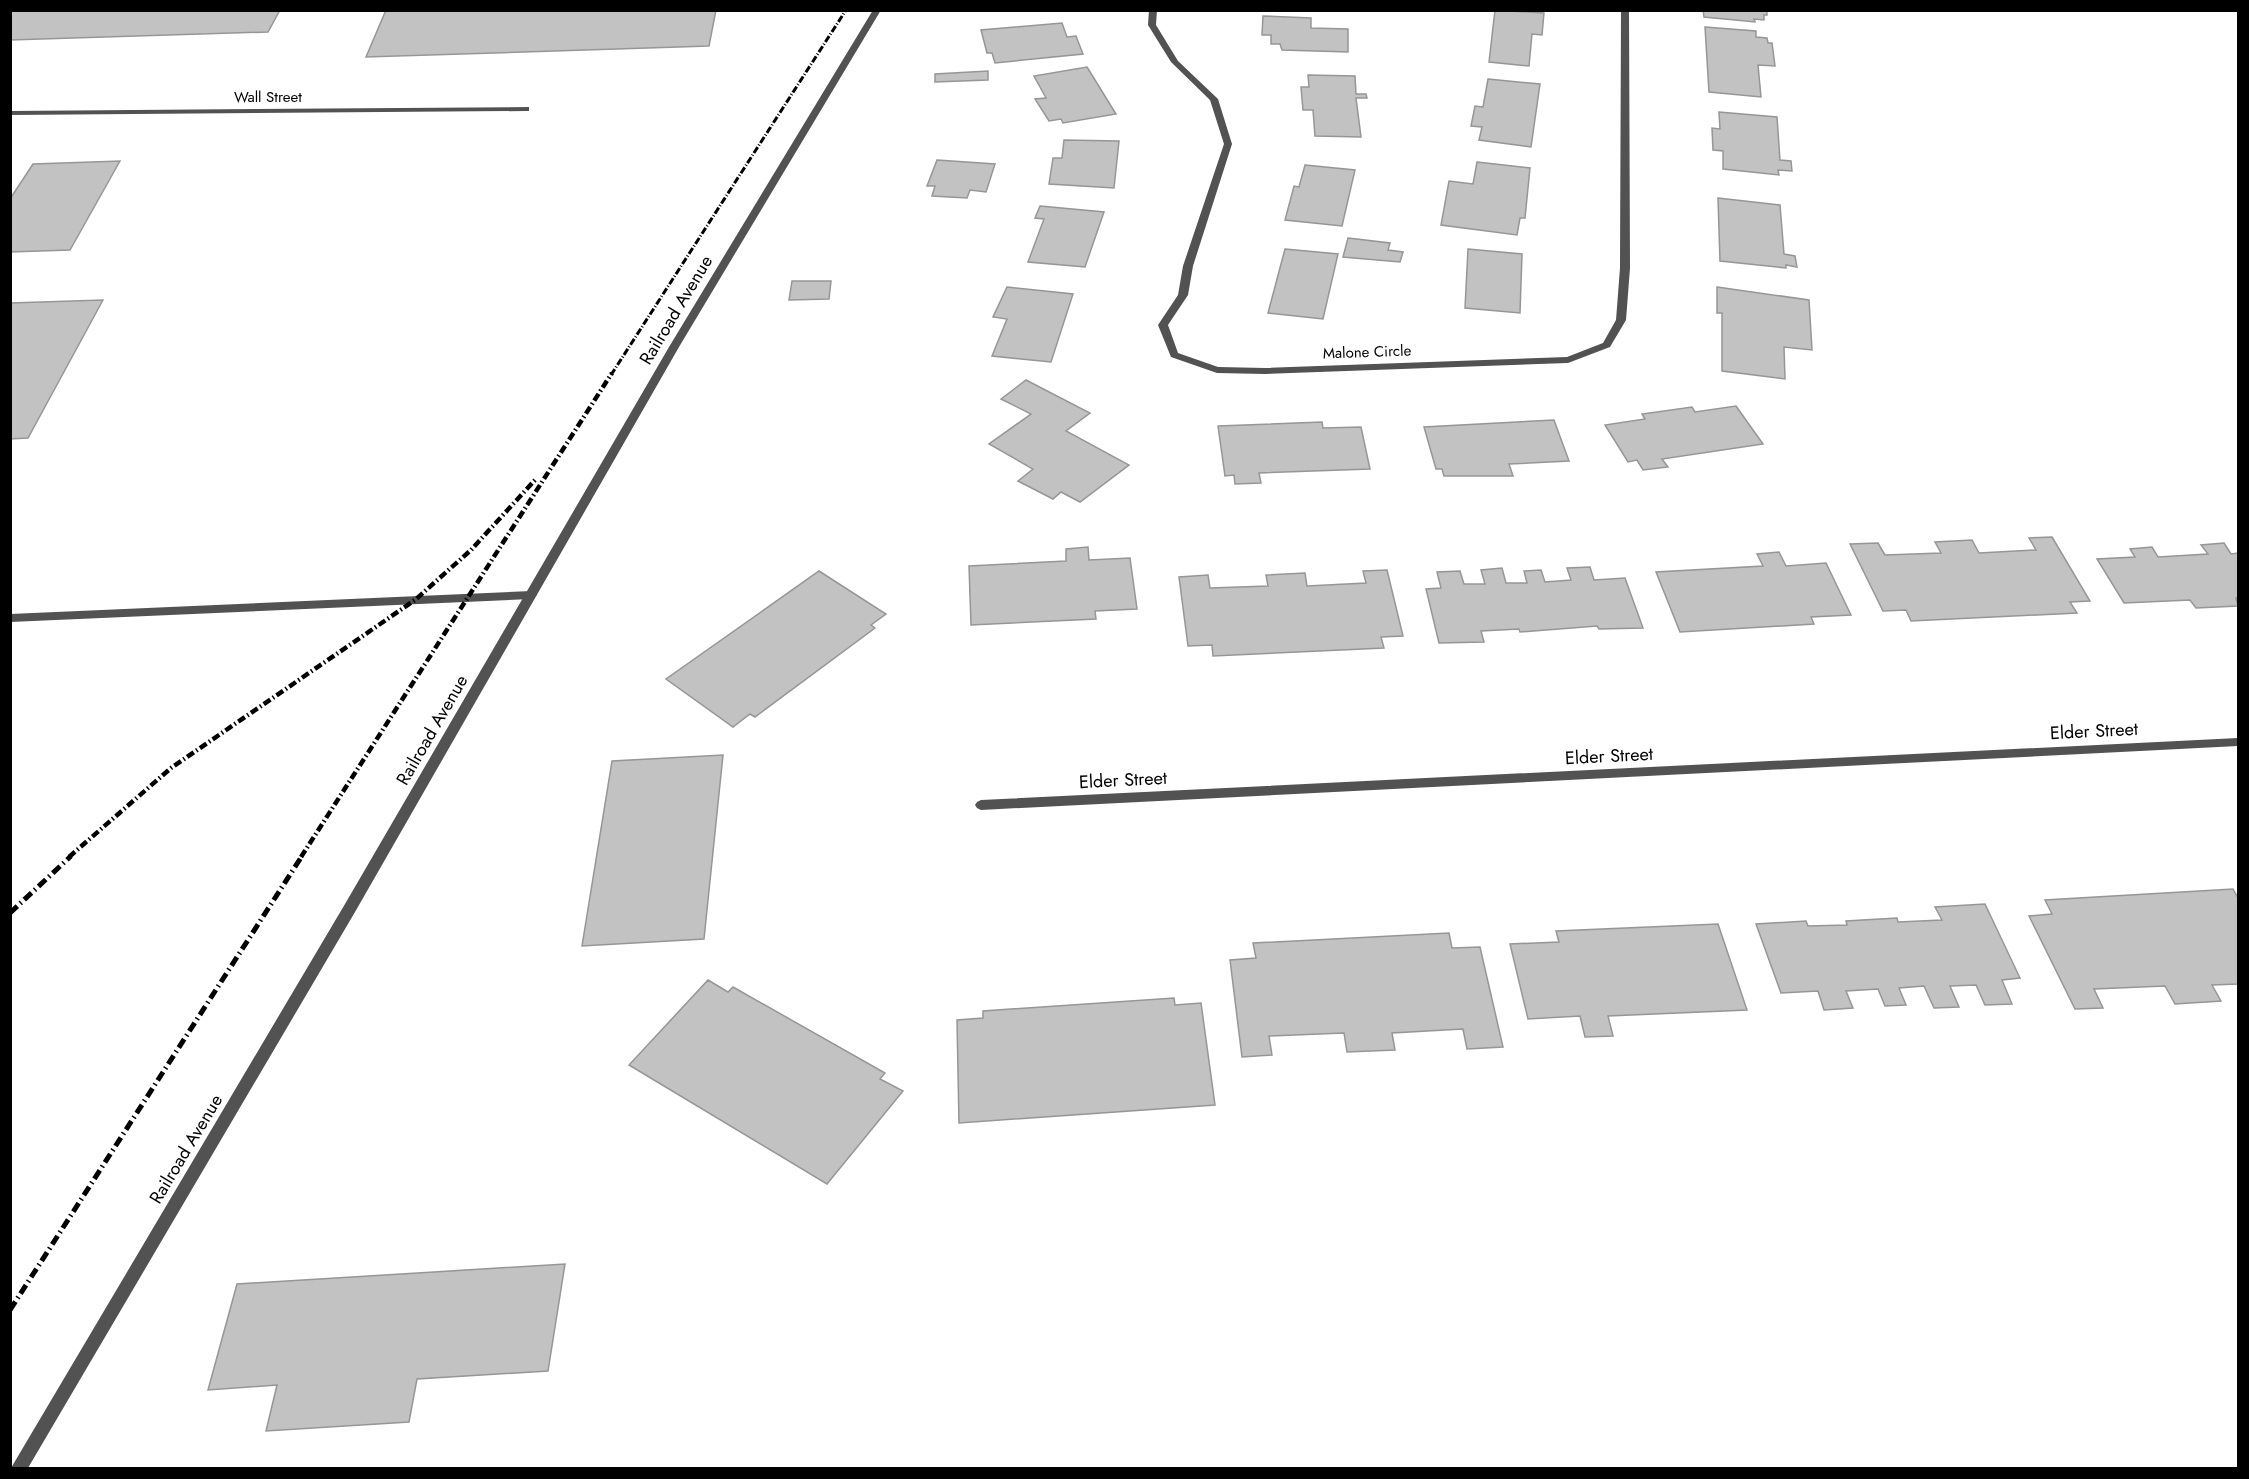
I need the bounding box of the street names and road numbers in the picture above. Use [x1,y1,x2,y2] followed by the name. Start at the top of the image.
[234,86,302,108] street label: Wall Street
[633,250,719,370] street label: Railroad Avenue
[1322,339,1412,365] street label: Malone Circle
[390,670,474,790] street label: Railroad Avenue
[2049,716,2139,746] street label: Elder Street
[1564,741,1654,771] street label: Elder Street
[1078,765,1168,795] street label: Elder Street
[143,1089,229,1209] street label: Railroad Avenue

